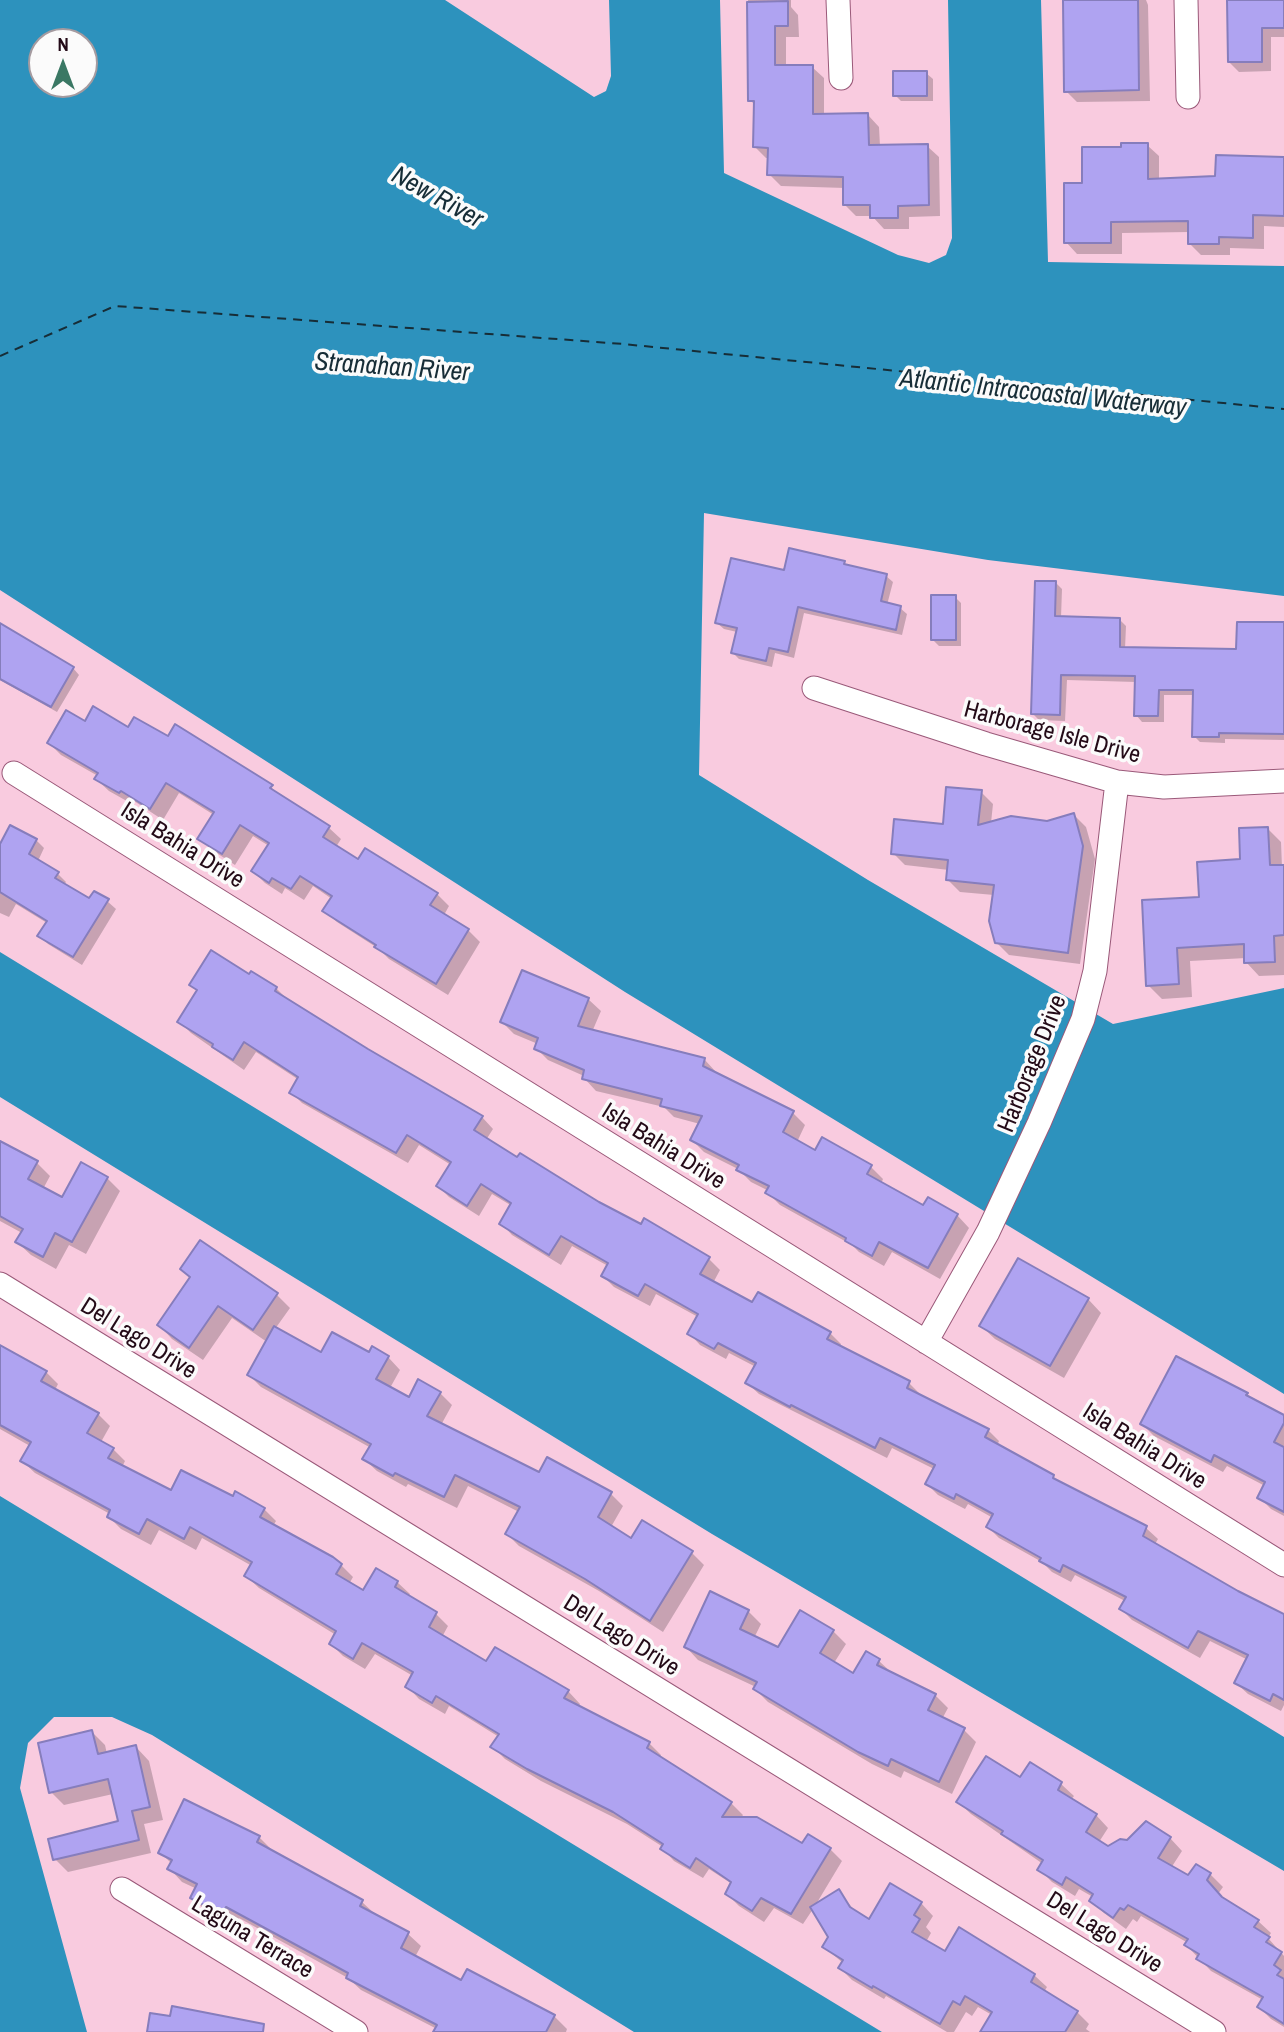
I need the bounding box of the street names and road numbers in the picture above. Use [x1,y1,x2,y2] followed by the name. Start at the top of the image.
[961,696,1143,770] street label: Harborage Isle Drive
[115,797,249,895] street label: Isla Bahia Drive
[992,991,1074,1137] street label: Harborage Drive
[596,1098,730,1196] street label: Isla Bahia Drive
[75,1292,201,1386] street label: Del Lago Drive
[1077,1398,1211,1496] street label: Isla Bahia Drive
[558,1589,684,1683] street label: Del Lago Drive
[1041,1886,1167,1980] street label: Del Lago Drive
[186,1890,318,1986] street label: Laguna Terrace

